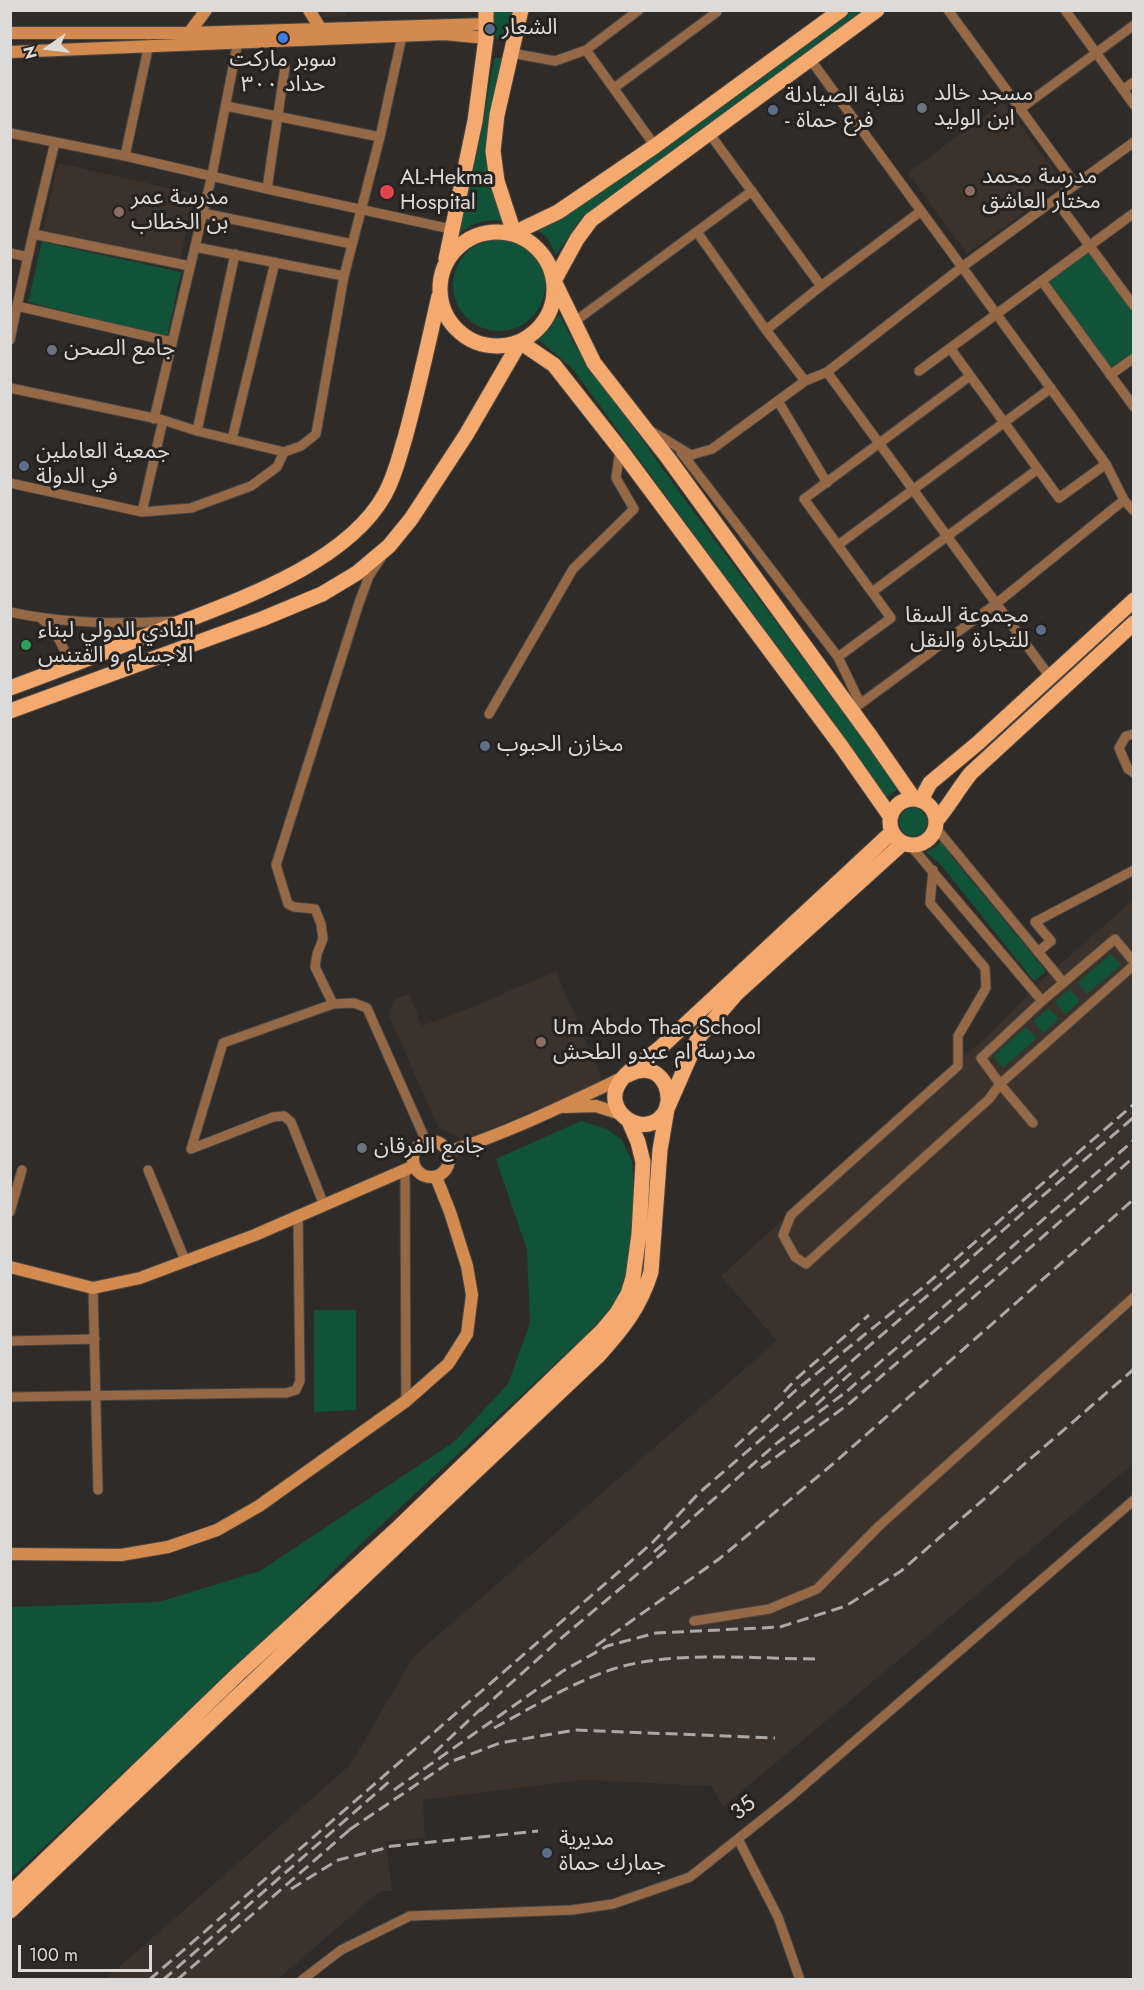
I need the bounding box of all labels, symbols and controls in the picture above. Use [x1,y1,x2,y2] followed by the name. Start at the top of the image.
[502,16,558,42] place label: الشعار
[18,18,78,78] north arrow
[483,22,497,36] marker: الشعار
[276,31,290,45] marker: سوبر ماركت حداد ٣٠٠
[17,44,43,61] text: N
[229,48,337,100] place label: سوبر ماركت حداد ٣٠٠
[934,82,1033,134] place label: مسجد خالد ابن الوليد
[785,84,905,136] place label: نقابة الصيادلة - فرع حماة
[915,101,929,115] marker: مسجد خالد ابن الوليد
[766,103,780,117] marker: نقابة الصيادلة - فرع حماة
[982,165,1101,216] place label: مدرسة محمد مختار العاشق
[400,166,494,218] place label: AL-Hekma Hospital
[378,183,396,201] marker: AL-Hekma Hospital
[963,184,977,198] marker: مدرسة محمد مختار العاشق
[131,186,229,237] place label: مدرسة عمر بن الخطاب
[112,205,126,219] marker: مدرسة عمر بن الخطاب
[64,337,175,363] place label: جامع الصحن
[45,343,59,357] marker: جامع الصحن
[36,440,170,492] place label: جمعية العاملين في الدولة
[17,459,31,473] marker: جمعية العاملين في الدولة
[905,604,1029,656] place label: مجموعة السقا للتجارة والنقل
[38,619,194,670] place label: النادي الدولي لبناء الاجسام و الفتنس
[1034,623,1048,637] marker: مجموعة السقا للتجارة والنقل
[19,638,33,652] marker: النادي الدولي لبناء الاجسام و الفتنس
[497,733,623,759] place label: مخازن الحبوب
[478,739,492,753] marker: مخازن الحبوب
[553,1016,761,1068] place label: Um Abdo Thac School مدرسة ام عبدو الطحش
[534,1035,548,1049] marker: Um Abdo Thac School مدرسة ام عبدو الطحش
[374,1135,484,1161] place label: جامع الفرقان
[355,1141,369,1155] marker: جامع الفرقان
[726,1791,762,1827] street label: 35
[559,1827,666,1879] place label: مديرية جمارك حماة
[540,1846,554,1860] marker: مديرية جمارك حماة
[21,1933,154,1971] scale bar
[29,1942,78,1968] text: 100 m

